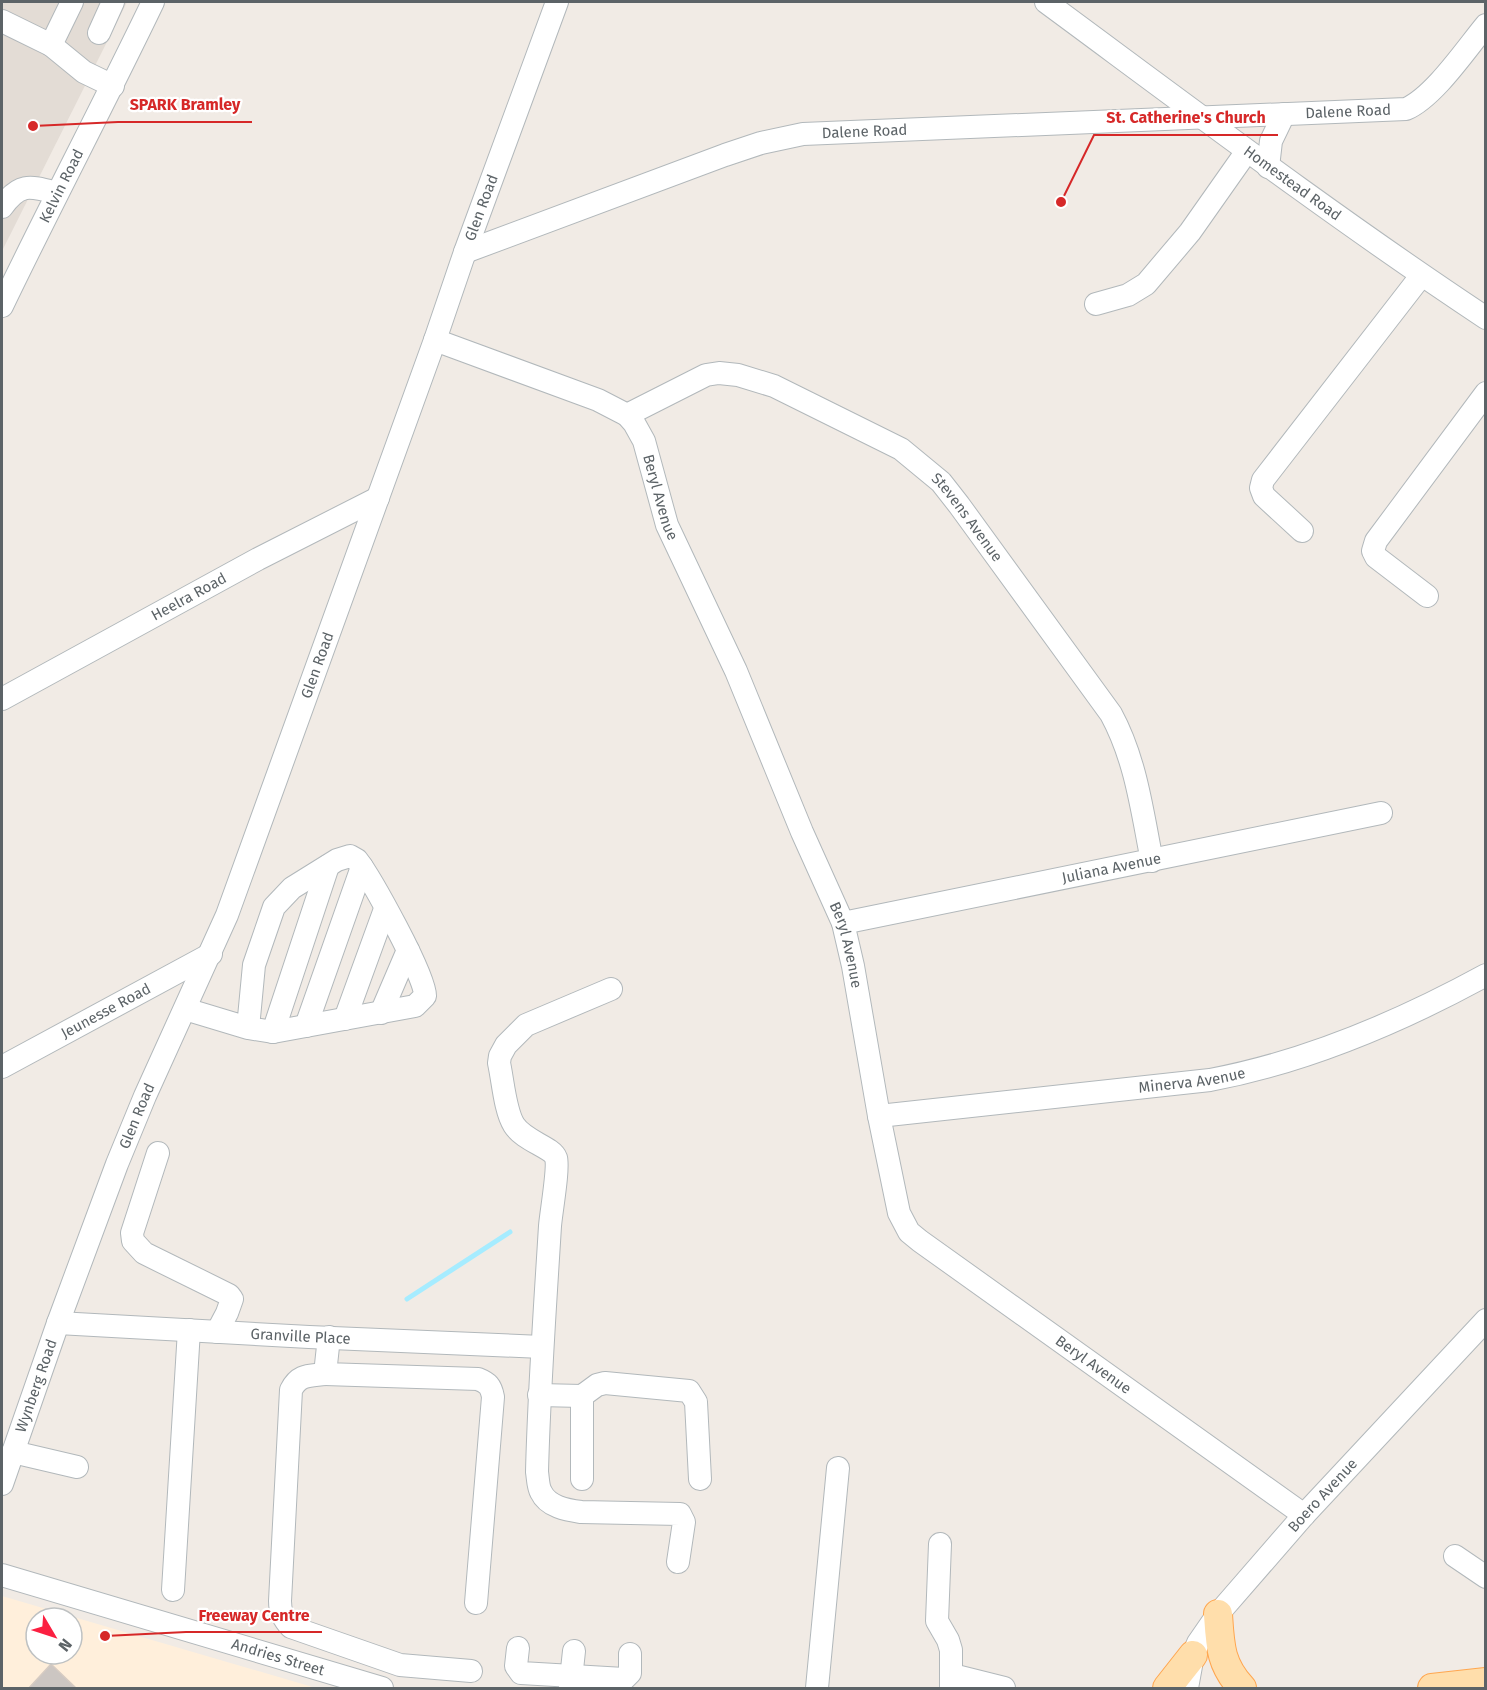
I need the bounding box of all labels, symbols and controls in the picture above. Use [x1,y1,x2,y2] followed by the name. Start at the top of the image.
[118,88,252,122] callout: SPARK Bramley
[130,95,241,114] text: SPARK Bramley
[1094,101,1278,135] callout: St. Catherine's Church
[1305,101,1391,122] street label: Dalene Road
[1106,108,1266,127] text: St. Catherine's Church
[821,121,908,142] street label: Dalene Road
[1240,142,1345,225] street label: Homestead Road
[35,146,87,226] street label: Kelvin Road
[461,172,502,243] street label: Glen Road
[639,452,682,543] street label: Beryl Avenue
[928,469,1006,565] street label: Stevens Avenue
[148,569,230,625] street label: Heelra Road
[297,629,338,701] street label: Glen Road
[1060,849,1163,887] street label: Juliana Avenue
[826,899,866,989] street label: Beryl Avenue
[58,979,154,1042] street label: Jeunesse Road
[1138,1064,1247,1097] street label: Minerva Avenue
[115,1080,159,1151] street label: Glen Road
[250,1325,351,1348] street label: Granville Place
[1052,1332,1135,1398] street label: Beryl Avenue
[12,1337,61,1435] street label: Wynberg Road
[1284,1455,1361,1536] street label: Boero Avenue
[186,1598,322,1632] callout: Freeway Centre
[24,1606,84,1666] north arrow
[198,1606,310,1625] text: Freeway Centre
[55,1635,76,1655] text: N
[229,1635,327,1680] street label: Andries Street

